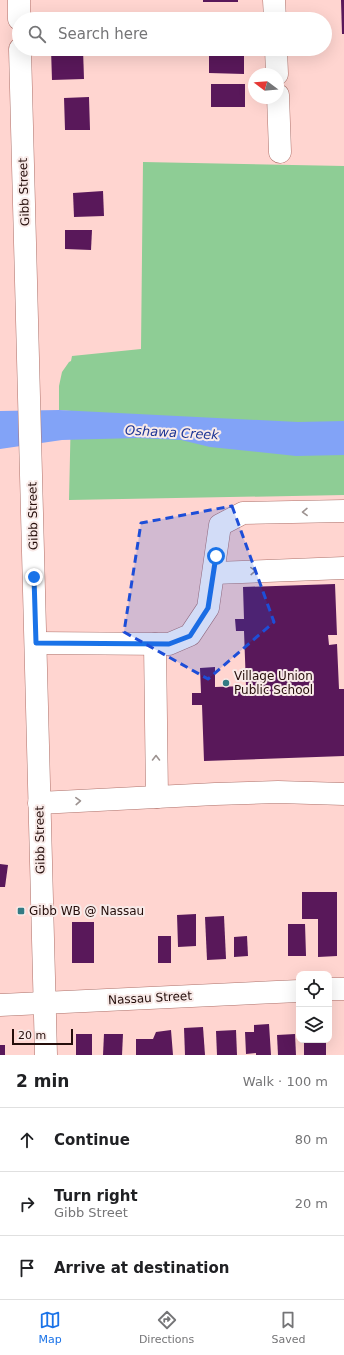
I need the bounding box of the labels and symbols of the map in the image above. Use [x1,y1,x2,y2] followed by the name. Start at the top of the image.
[248,68,284,104] north arrow
[16,157,32,226] street label: Gibb Street
[125,423,220,442] water label: Oshawa Creek
[25,482,41,550] street label: Gibb Street
[302,508,308,516] one-way arrow
[207,547,225,565] route start
[250,567,256,576] one-way arrow
[25,568,43,586] route end
[234,669,313,697] place label: Village Union Public School
[221,678,231,688] marker: Village Union Public School
[152,755,160,761] one-way arrow
[75,796,81,805] one-way arrow
[32,806,48,874] street label: Gibb Street
[29,904,144,918] place label: Gibb WB @ Nassau
[16,906,26,916] marker: Gibb WB @ Nassau
[108,989,193,1007] street label: Nassau Street
[12,1027,73,1046] scale bar

